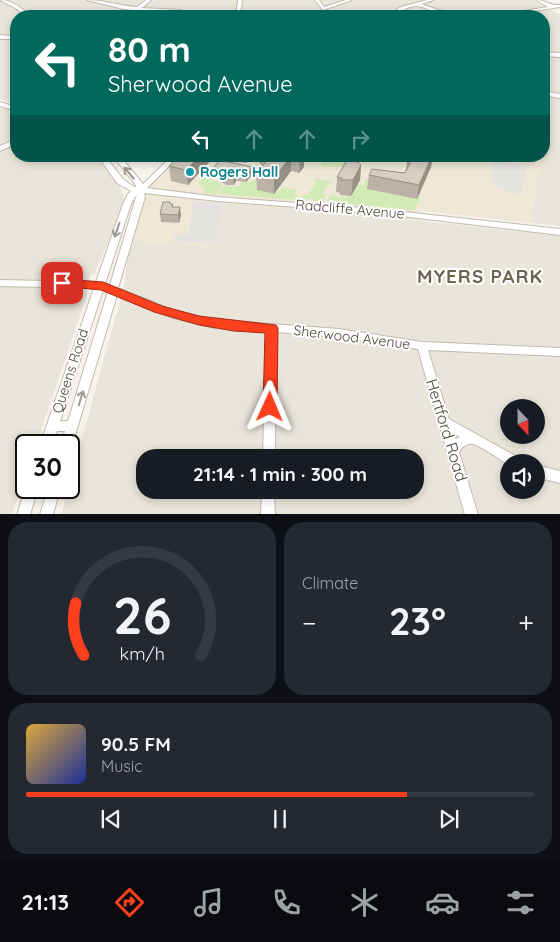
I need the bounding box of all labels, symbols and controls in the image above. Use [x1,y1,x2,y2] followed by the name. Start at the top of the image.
[108,27,191,71] text: 80 m
[25,30,90,95] icon: left
[108,70,293,98] text: Sherwood Avenue
[187,125,215,153] icon: left
[240,125,268,153] icon: ahead
[293,125,321,153] icon: ahead
[346,125,374,153] icon: right
[200,163,278,181] place label: Rogers Hall
[123,166,135,179] one-way arrow
[184,166,196,178] marker: Rogers Hall
[295,195,405,223] street label: Radcliffe Avenue
[112,222,121,237] one-way arrow
[41,262,83,304] pin
[417,264,543,288] district label: MYERS PARK
[48,269,76,297] icon: arrive
[293,321,411,353] street label: Sherwood Avenue
[48,326,92,416] street label: Queens Road
[422,376,472,484] street label: Hertford Road
[243,380,295,432] position arrow
[77,391,87,407] one-way arrow
[500,399,545,444] north arrow
[500,399,545,499] map controls
[15,434,80,499] speed limit sign: 30
[500,454,545,499] button: sound
[193,462,367,486] text: 21:14 · 1 min · 300 m
[302,573,358,593] text: Climate
[113,582,171,647] text: 26
[389,597,446,645] text: 23°
[302,605,317,640] text: −
[518,605,534,640] text: +
[119,642,165,664] text: km/h
[101,732,171,756] text: 90.5 FM
[101,756,143,776] text: Music
[97,805,125,833] icon: previous
[266,805,294,833] icon: pause
[435,805,463,833] icon: next
[112,885,147,920] icon: directions
[191,885,226,920] icon: music
[269,885,304,920] icon: phone
[347,885,382,920] icon: climate
[425,885,460,920] icon: car
[503,885,538,920] icon: filters
[22,888,69,916] text: 21:13

